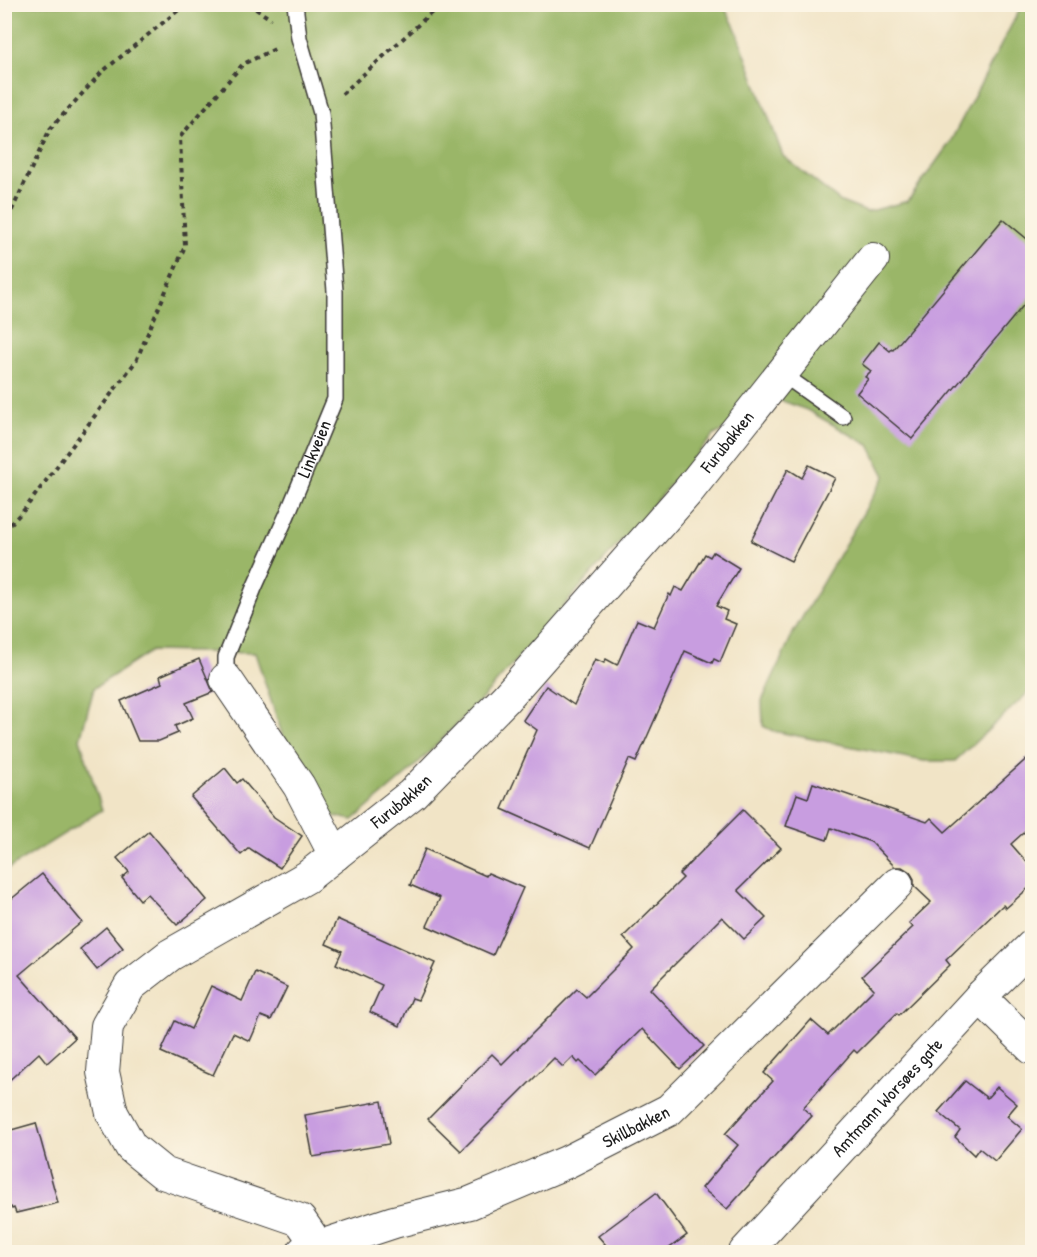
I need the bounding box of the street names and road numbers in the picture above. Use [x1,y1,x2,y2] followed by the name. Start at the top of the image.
[694,405,759,479] street label: Furubakken
[291,416,337,481] street label: Linkveien
[364,768,437,835] street label: Furubakken
[826,1032,948,1162] street label: Amtmann Worsøes gate
[598,1099,674,1154] street label: Skillbakken

